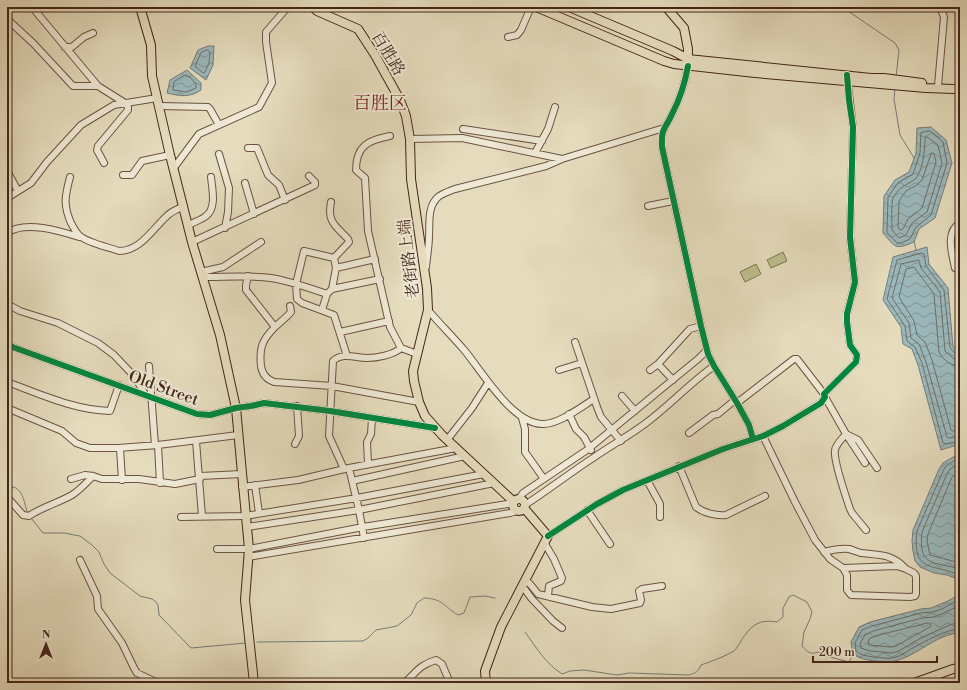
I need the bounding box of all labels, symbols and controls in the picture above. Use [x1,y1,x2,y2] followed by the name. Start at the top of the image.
[367,28,409,79] street label: 百胜路
[353,92,407,115] district label: 百胜区
[394,218,424,300] street label: 老街路上端
[126,366,202,410] street label: Old Street
[26,624,66,664] north arrow
[42,628,51,642] text: N
[813,638,937,664] scale bar
[819,645,855,660] text: 200 m

